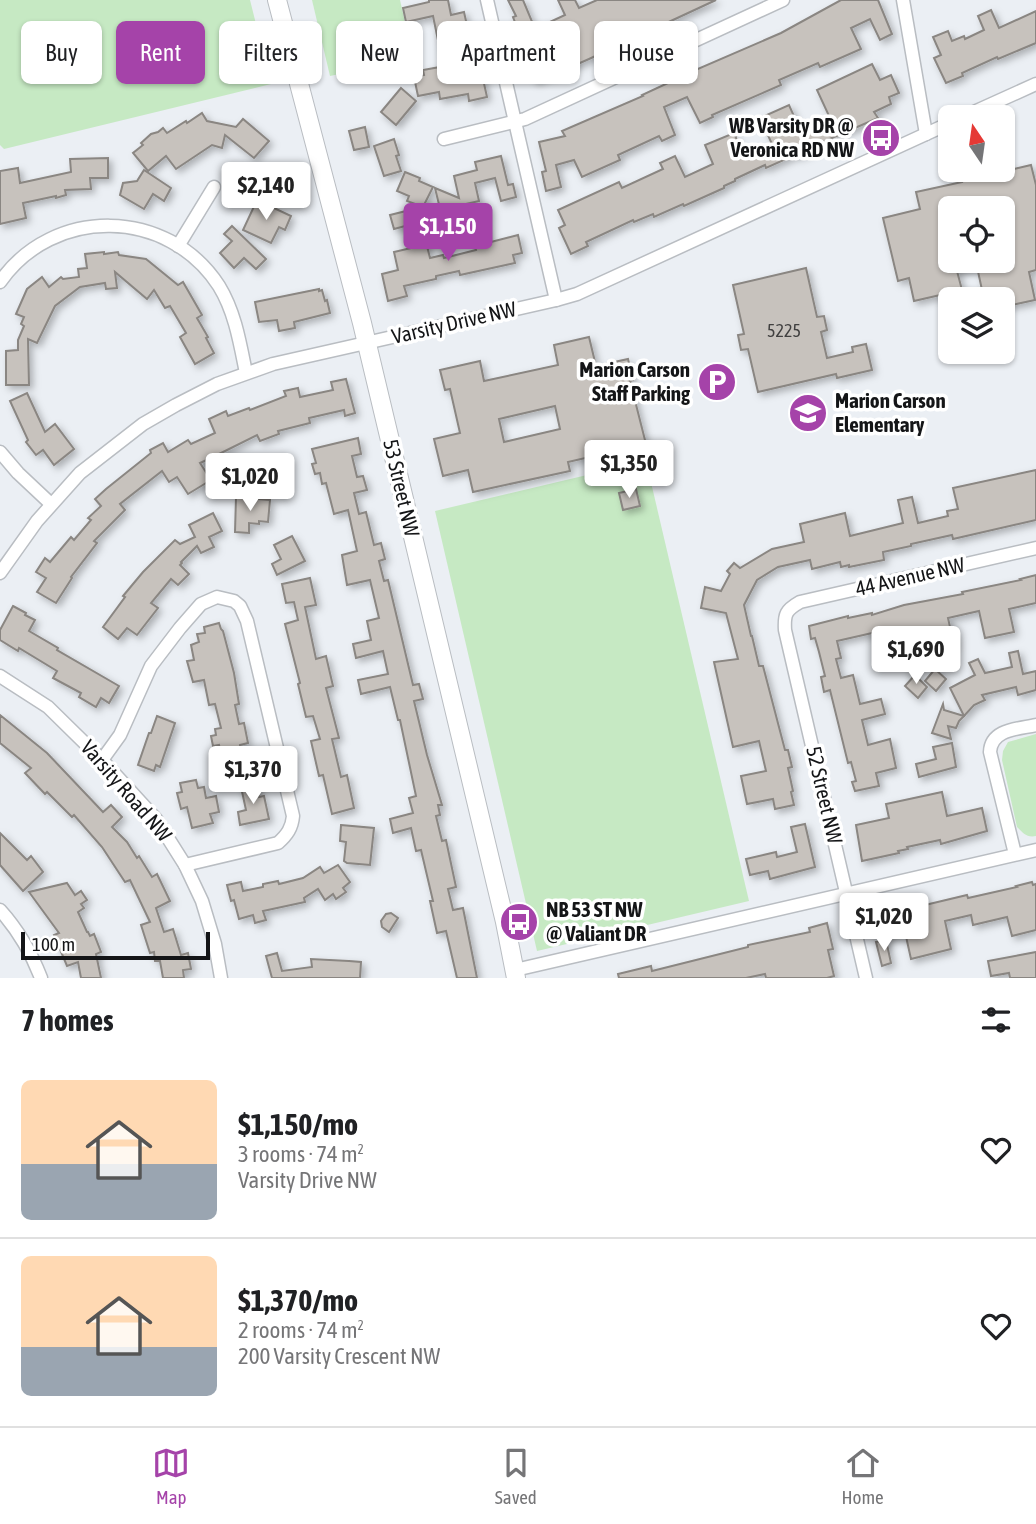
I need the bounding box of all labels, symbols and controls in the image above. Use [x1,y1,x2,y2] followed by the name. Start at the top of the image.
[21,21,102,84] chip: Buy
[116,21,205,84] chip: Rent
[219,21,322,84] chip: Filters
[336,21,423,84] chip: New
[437,21,580,84] chip: Apartment
[594,21,698,84] chip: House
[938,105,1015,182] north arrow
[938,105,1015,364] map controls
[728,113,855,161] place label: WB Varsity DR @ Veronica RD NW
[860,117,902,159] bus stop icon: WB Varsity DR @ Veronica RD NW
[209,162,323,222] pin: $2,140
[238,172,295,198] text: $2,140
[938,196,1015,273] button: locate
[391,204,505,263] pin: $1,150
[420,213,477,239] text: $1,150
[938,287,1015,364] button: layers
[389,296,519,348] street label: Varsity Drive NW
[767,320,801,341] house number: 5225
[579,357,691,405] place label: Marion Carson Staff Parking
[696,361,738,403] parking icon: Marion Carson Staff Parking
[835,388,946,436] place label: Marion Carson Elementary
[787,392,829,434] school or university icon: Marion Carson Elementary
[379,437,425,540] street label: 53 Street NW
[572,440,686,500] pin: $1,350
[601,450,658,476] text: $1,350
[193,454,307,513] pin: $1,020
[222,463,279,489] text: $1,020
[853,552,967,600] street label: 44 Avenue NW
[859,626,973,686] pin: $1,690
[888,636,945,662] text: $1,690
[76,735,178,846] street label: Varsity Road NW
[802,744,848,847] street label: 52 Street NW
[196,746,310,806] pin: $1,370
[225,756,282,782] text: $1,370
[827,894,941,953] pin: $1,020
[546,897,647,945] place label: NB 53 ST NW @ Valiant DR
[498,901,540,943] bus stop icon: NB 53 ST NW @ Valiant DR
[856,903,913,929] text: $1,020
[21,929,210,961] scale bar
[32,933,75,955] text: 100 m
[977,1001,1015,1039] icon: filters
[21,1003,114,1037] text: 7 homes
[238,1107,358,1141] text: $1,150/mo
[77,1108,161,1192] icon: home
[977,1131,1015,1169] icon: heart
[238,1141,364,1167] text: 3 rooms · 74 m²
[238,1167,377,1193] text: Varsity Drive NW
[238,1283,358,1317] text: $1,370/mo
[77,1284,161,1368] icon: home
[977,1307,1015,1345] icon: heart
[238,1317,364,1343] text: 2 rooms · 74 m²
[238,1343,440,1369] text: 200 Varsity Crescent NW
[152,1444,190,1508] tab: Map
[495,1444,537,1508] tab: Saved
[841,1444,884,1508] tab: Home

